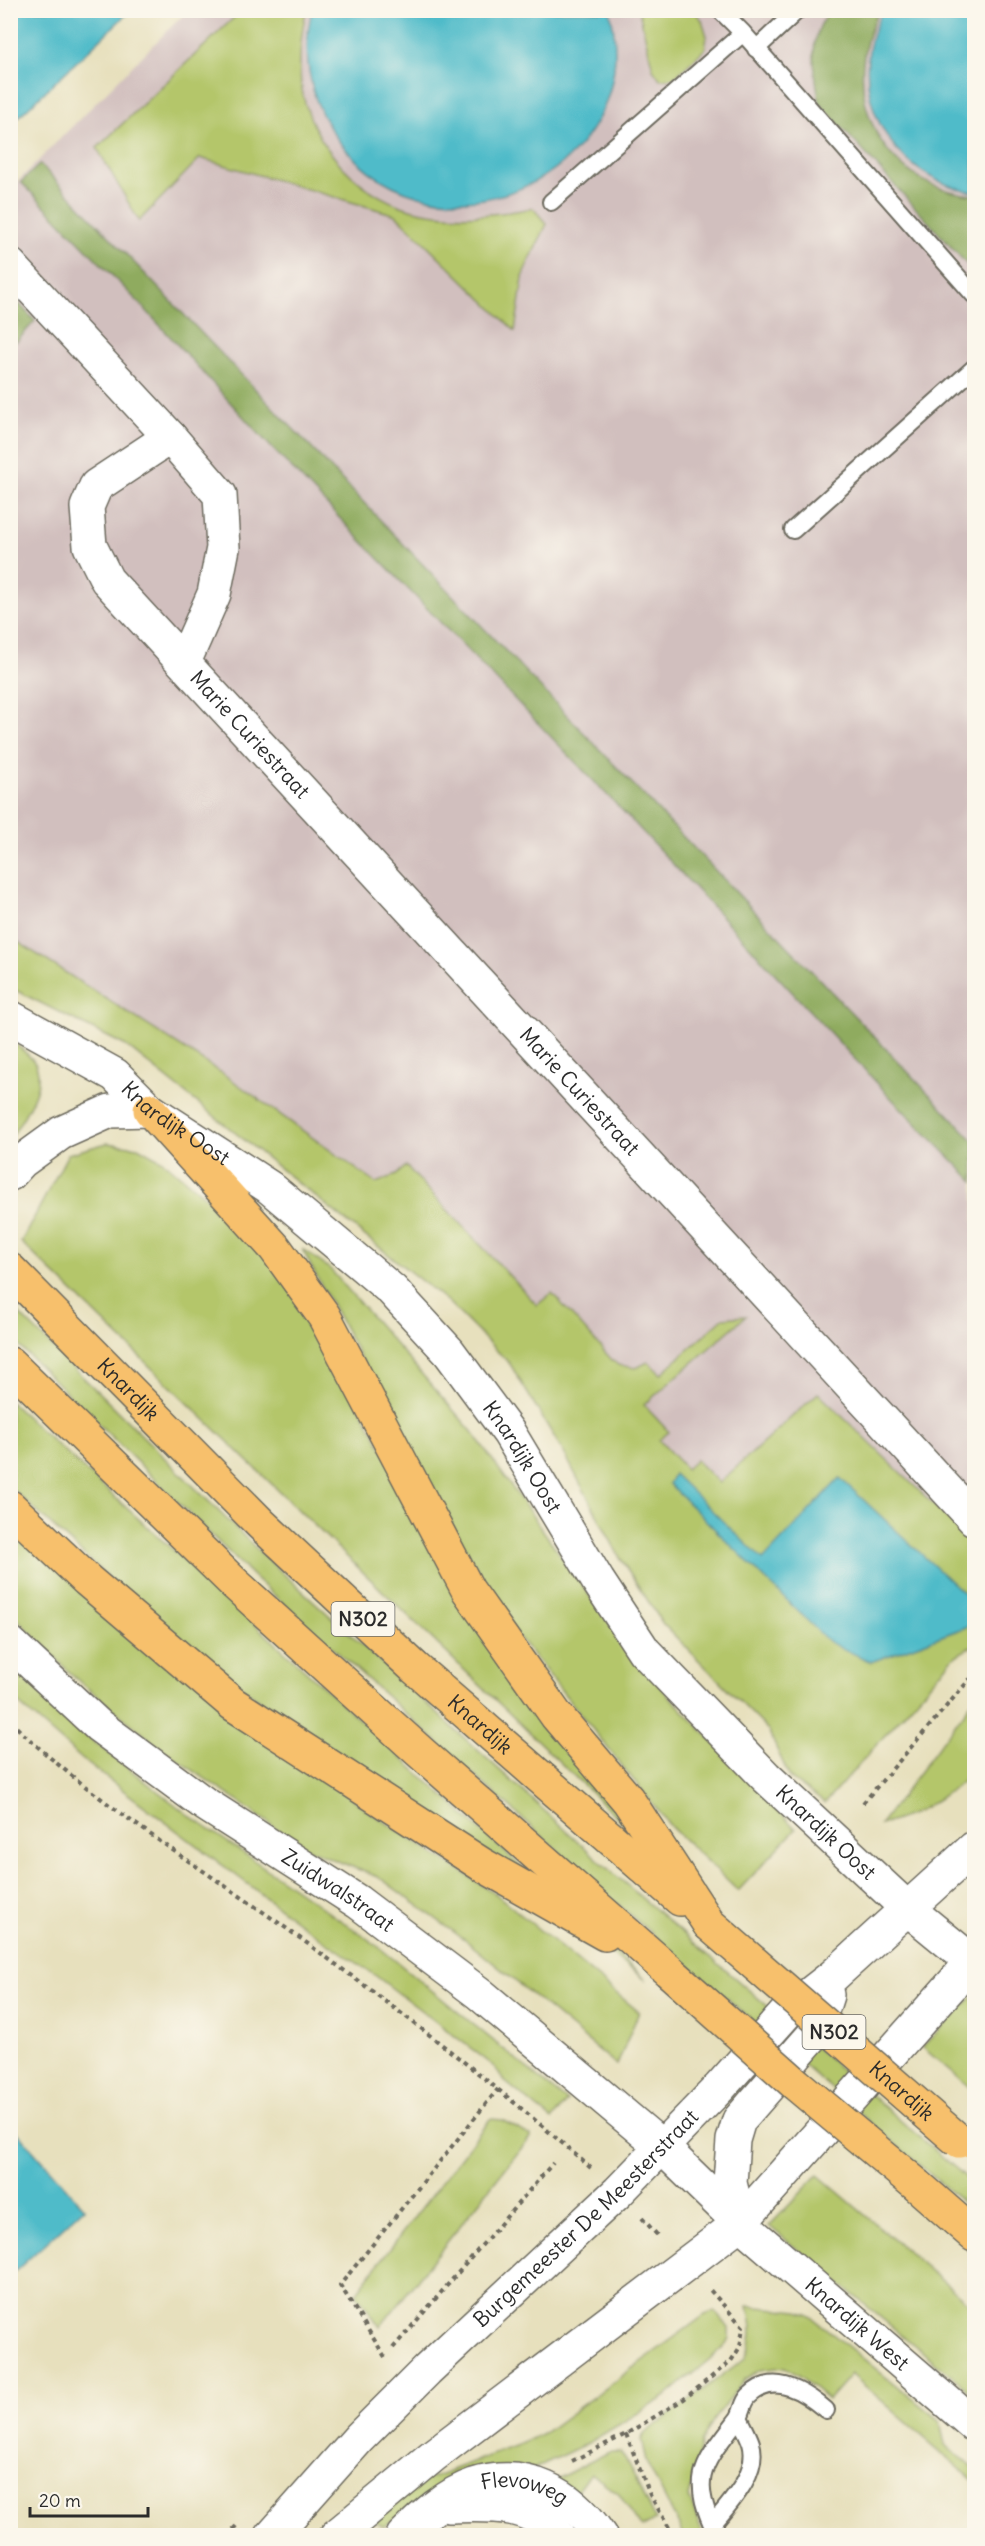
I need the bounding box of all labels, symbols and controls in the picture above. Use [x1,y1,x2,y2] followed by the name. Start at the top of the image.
[184,665,316,804] street label: Marie Curiestraat
[514,1022,646,1161] street label: Marie Curiestraat
[116,1075,235,1171] street label: Knardijk Oost
[91,1352,165,1426] street label: Knardijk
[477,1395,568,1518] street label: Knardijk Oost
[332,1602,394,1636] road number: N302
[442,1688,518,1760] street label: Knardijk
[770,1779,882,1885] street label: Knardijk Oost
[277,1843,400,1938] street label: Zuidwalstraat
[802,2015,866,2049] road number: N302
[864,2055,940,2127] street label: Knardijk
[467,2103,704,2333] street label: Burgemeester De Meesterstraat
[800,2271,915,2376] street label: Knardijk West
[478,2466,574,2511] street label: Flevoweg
[30,2480,148,2518] scale bar
[39,2489,81,2512] text: 20 m

